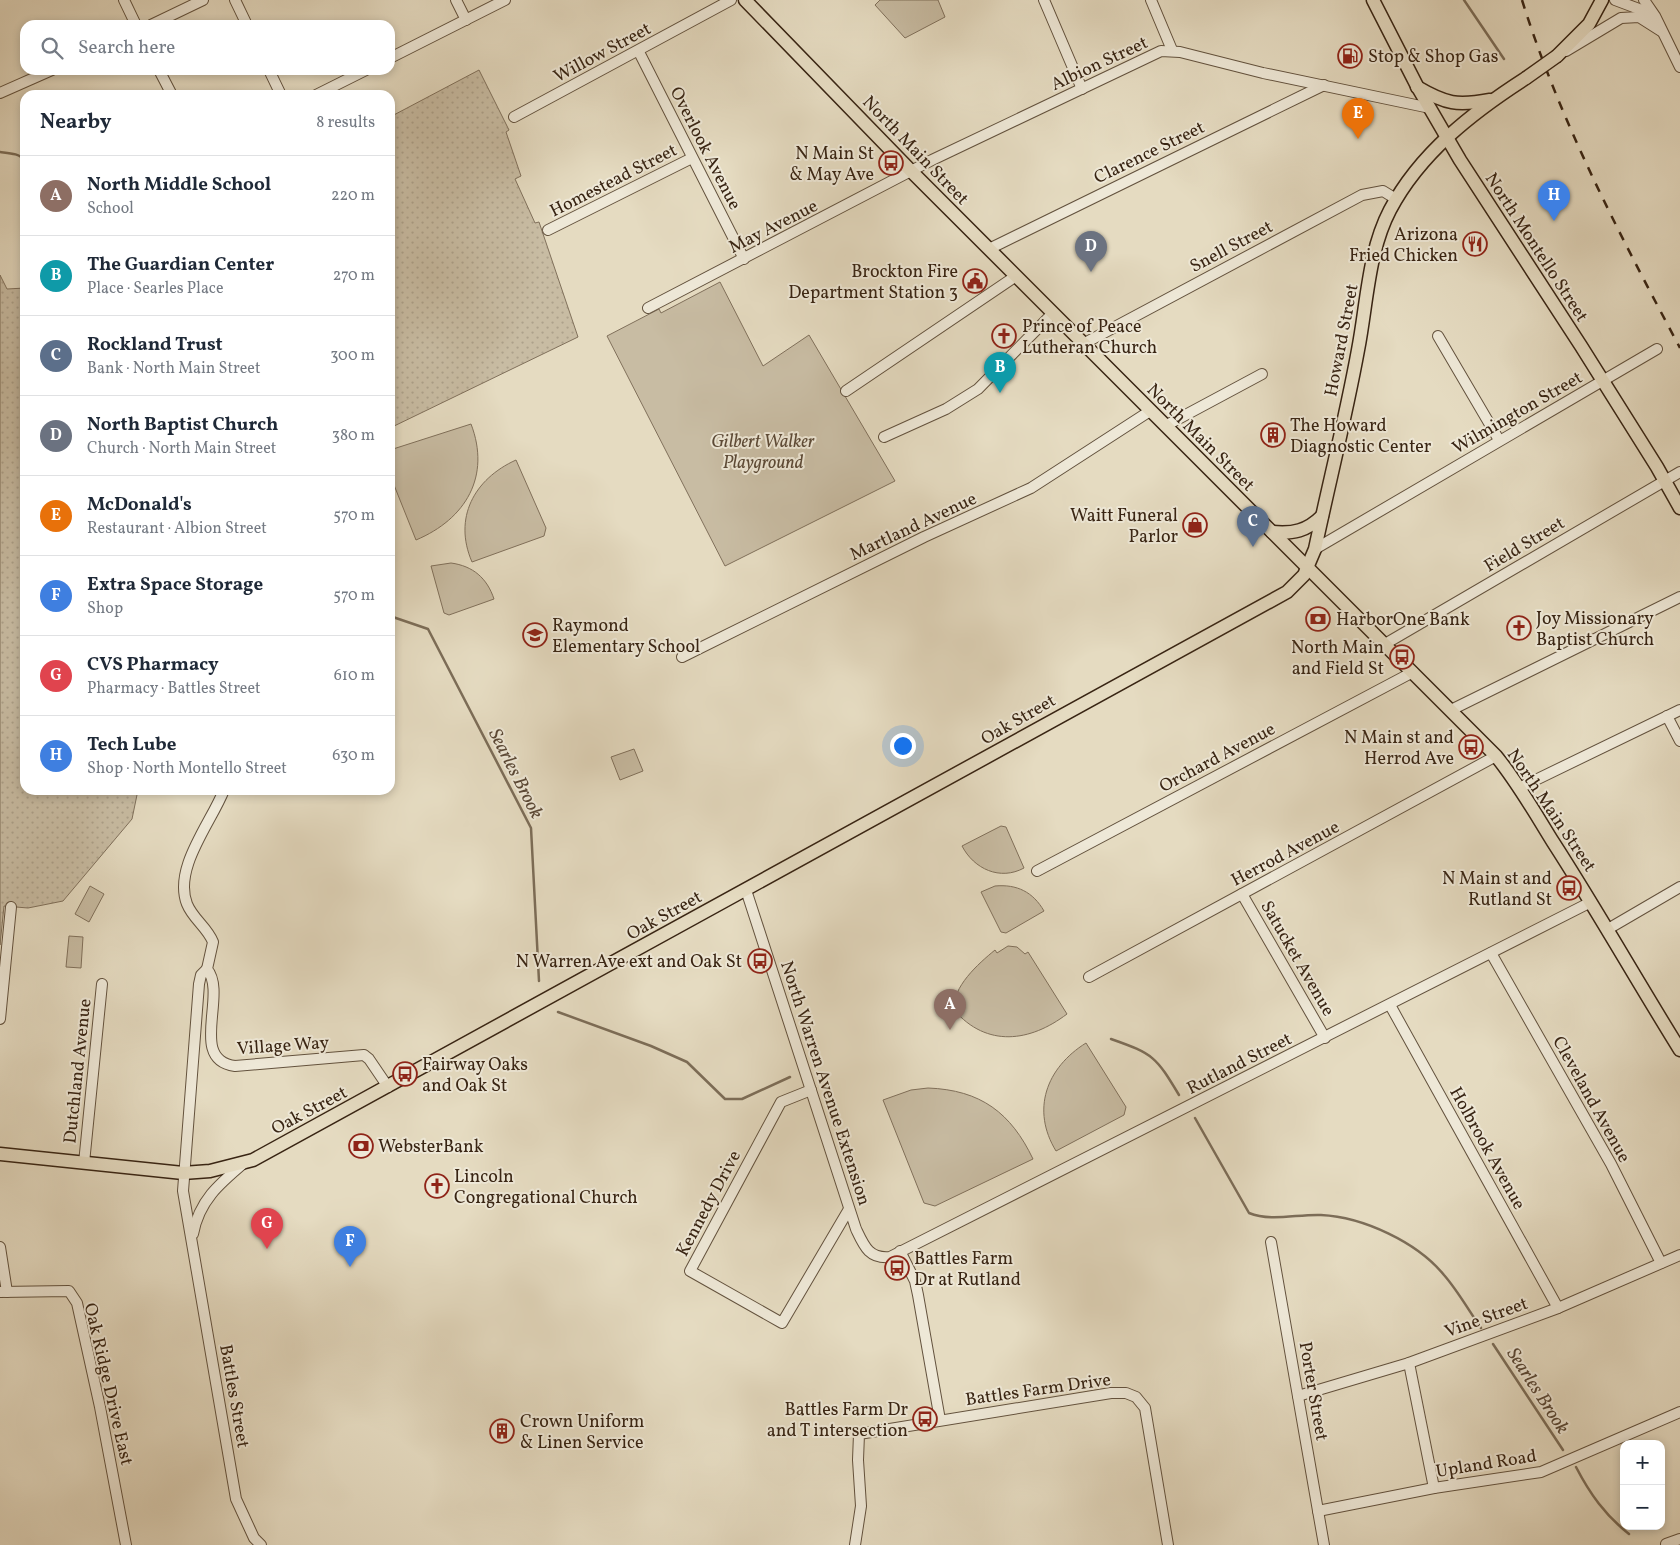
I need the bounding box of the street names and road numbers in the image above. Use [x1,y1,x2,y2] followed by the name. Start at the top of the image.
[549,17,656,90] street label: Willow Street
[1047,31,1152,98] street label: Albion Street
[663,83,746,215] street label: Overlook Avenue
[856,91,974,211] street label: North Main Street
[1090,116,1209,191] street label: Clarence Street
[546,138,682,224] street label: Homestead Street
[1478,168,1594,327] street label: North Montello Street
[725,194,823,260] street label: May Avenue
[1186,215,1278,280] street label: Snell Street
[1319,282,1366,399] street label: Howard Street
[1448,366,1588,461] street label: Wilmington Street
[1140,378,1260,498] street label: North Main Street
[846,487,981,568] street label: Martland Avenue
[1480,511,1570,579] street label: Field Street
[977,689,1061,752] street label: Oak Street
[1155,717,1280,799] street label: Orchard Avenue
[1500,744,1601,877] street label: North Main Street
[1227,815,1344,893] street label: Herrod Avenue
[622,885,707,947] street label: Oak Street
[1253,896,1340,1021] street label: Satucket Avenue
[773,958,876,1209] street label: North Warren Avenue Extension
[58,998,99,1145] street label: Dutchland Avenue
[1183,1027,1297,1102] street label: Rutland Street
[236,1031,330,1062] street label: Village Way
[1546,1032,1636,1167] street label: Cleveland Avenue
[267,1081,352,1142] street label: Oak Street
[1443,1083,1531,1215] street label: Holbrook Avenue
[671,1146,748,1261] street label: Kennedy Drive
[1441,1292,1532,1345] street label: Vine Street
[77,1301,138,1468] street label: Oak Ridge Drive East
[1292,1340,1334,1443] street label: Porter Street
[212,1343,255,1450] street label: Battles Street
[964,1368,1113,1413] street label: Battles Farm Drive
[1434,1444,1538,1485] street label: Upland Road

